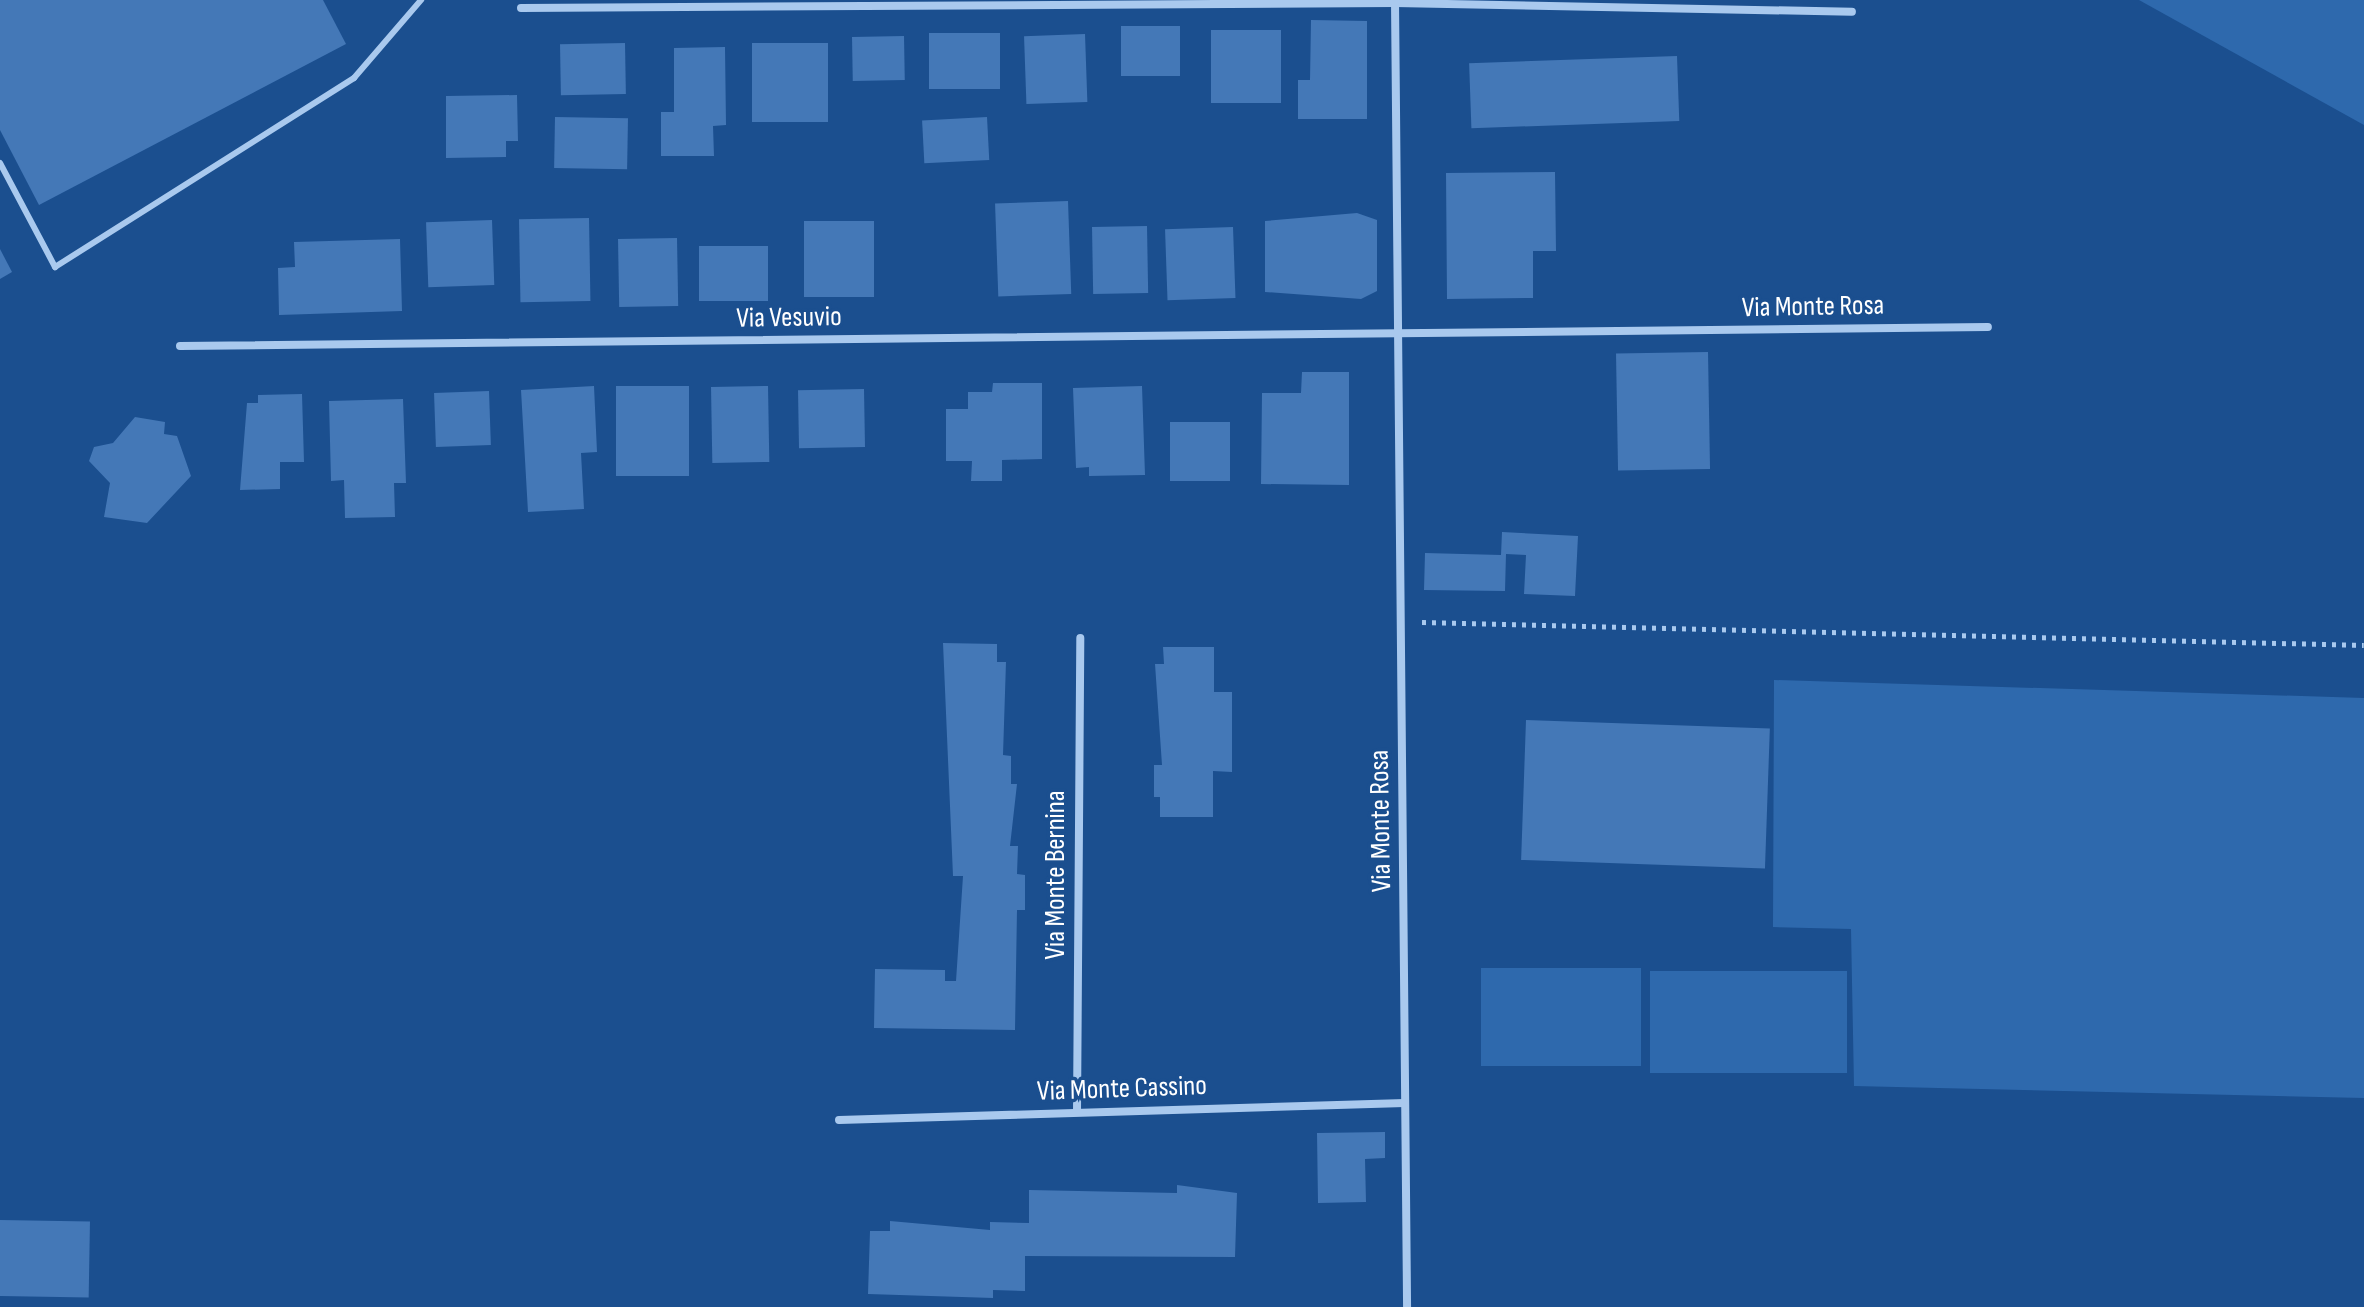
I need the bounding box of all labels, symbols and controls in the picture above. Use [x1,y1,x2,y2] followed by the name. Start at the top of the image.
[1741,289,1885,325] street label: Via Monte Rosa
[736,300,842,336] street label: Via Vesuvio
[1363,749,1399,893] street label: Via Monte Rosa
[1039,790,1073,960] street label: Via Monte Bernina
[1036,1069,1208,1109] street label: Via Monte Cassino

